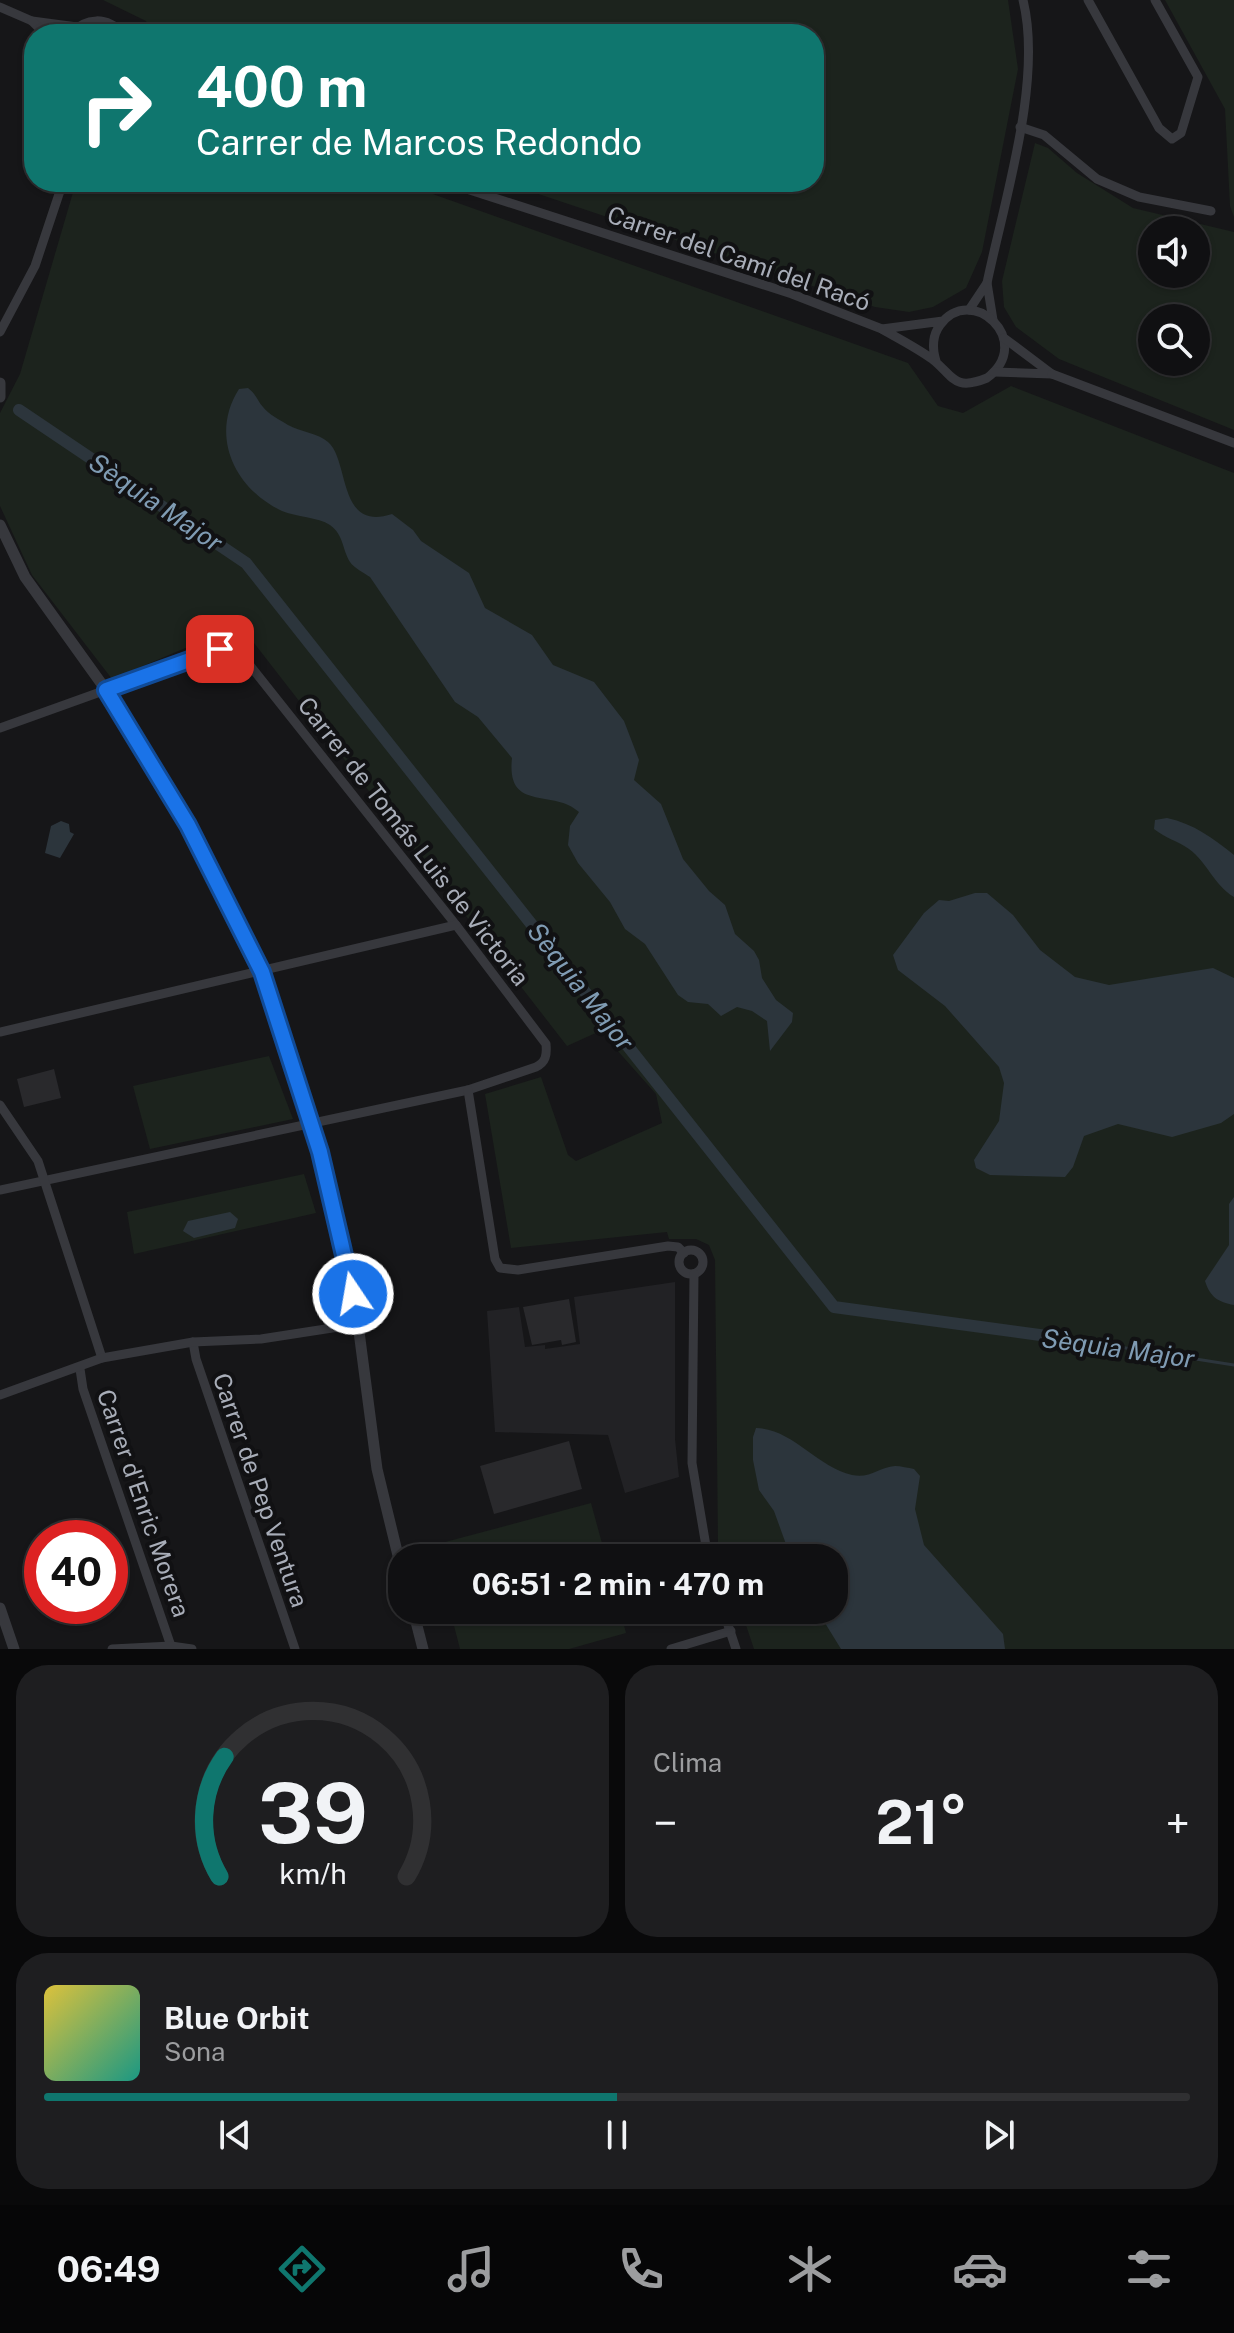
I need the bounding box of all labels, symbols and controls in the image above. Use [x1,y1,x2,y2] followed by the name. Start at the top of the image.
[196,54,368,120] text: 400 m
[64,56,168,160] icon: right
[196,121,642,163] text: Carrer de Marcos Redondo
[604,200,874,316] street label: Carrer del Camí del Racó
[1138,216,1210,376] map controls
[1138,216,1210,288] button: sound
[1138,304,1210,376] button: search
[83,446,229,558] water label: Sèquia Major
[186,615,254,683] pin
[198,627,242,671] icon: arrive
[293,691,535,991] street label: Carrer de Tomás Luis de Victoria
[521,916,641,1056] water label: Sèquia Major
[311,1252,395,1336] position arrow
[1040,1322,1197,1374] water label: Sèquia Major
[208,1369,314,1611] street label: Carrer de Pep Ventura
[92,1385,196,1621] street label: Carrer d'Enric Morera
[24,1520,128,1624] speed limit sign: 40
[472,1566,764,1602] text: 06:51 · 2 min · 470 m
[653,1747,722,1778] text: Clima
[258,1764,367,1862] text: 39
[875,1787,968,1858] text: 21°
[653,1797,677,1849] text: −
[1166,1797,1190,1849] text: +
[279,1857,346,1890] text: km/h
[164,2000,310,2036] text: Blue Orbit
[164,2036,225,2067] text: Sona
[213,2113,257,2157] icon: previous
[595,2113,639,2157] icon: pause
[977,2113,1021,2157] icon: next
[274,2241,330,2297] icon: directions
[443,2241,499,2297] icon: music
[613,2241,669,2297] icon: phone
[782,2241,838,2297] icon: climate
[952,2241,1008,2297] icon: car
[1121,2241,1177,2297] icon: filters
[57,2248,161,2290] text: 06:49

